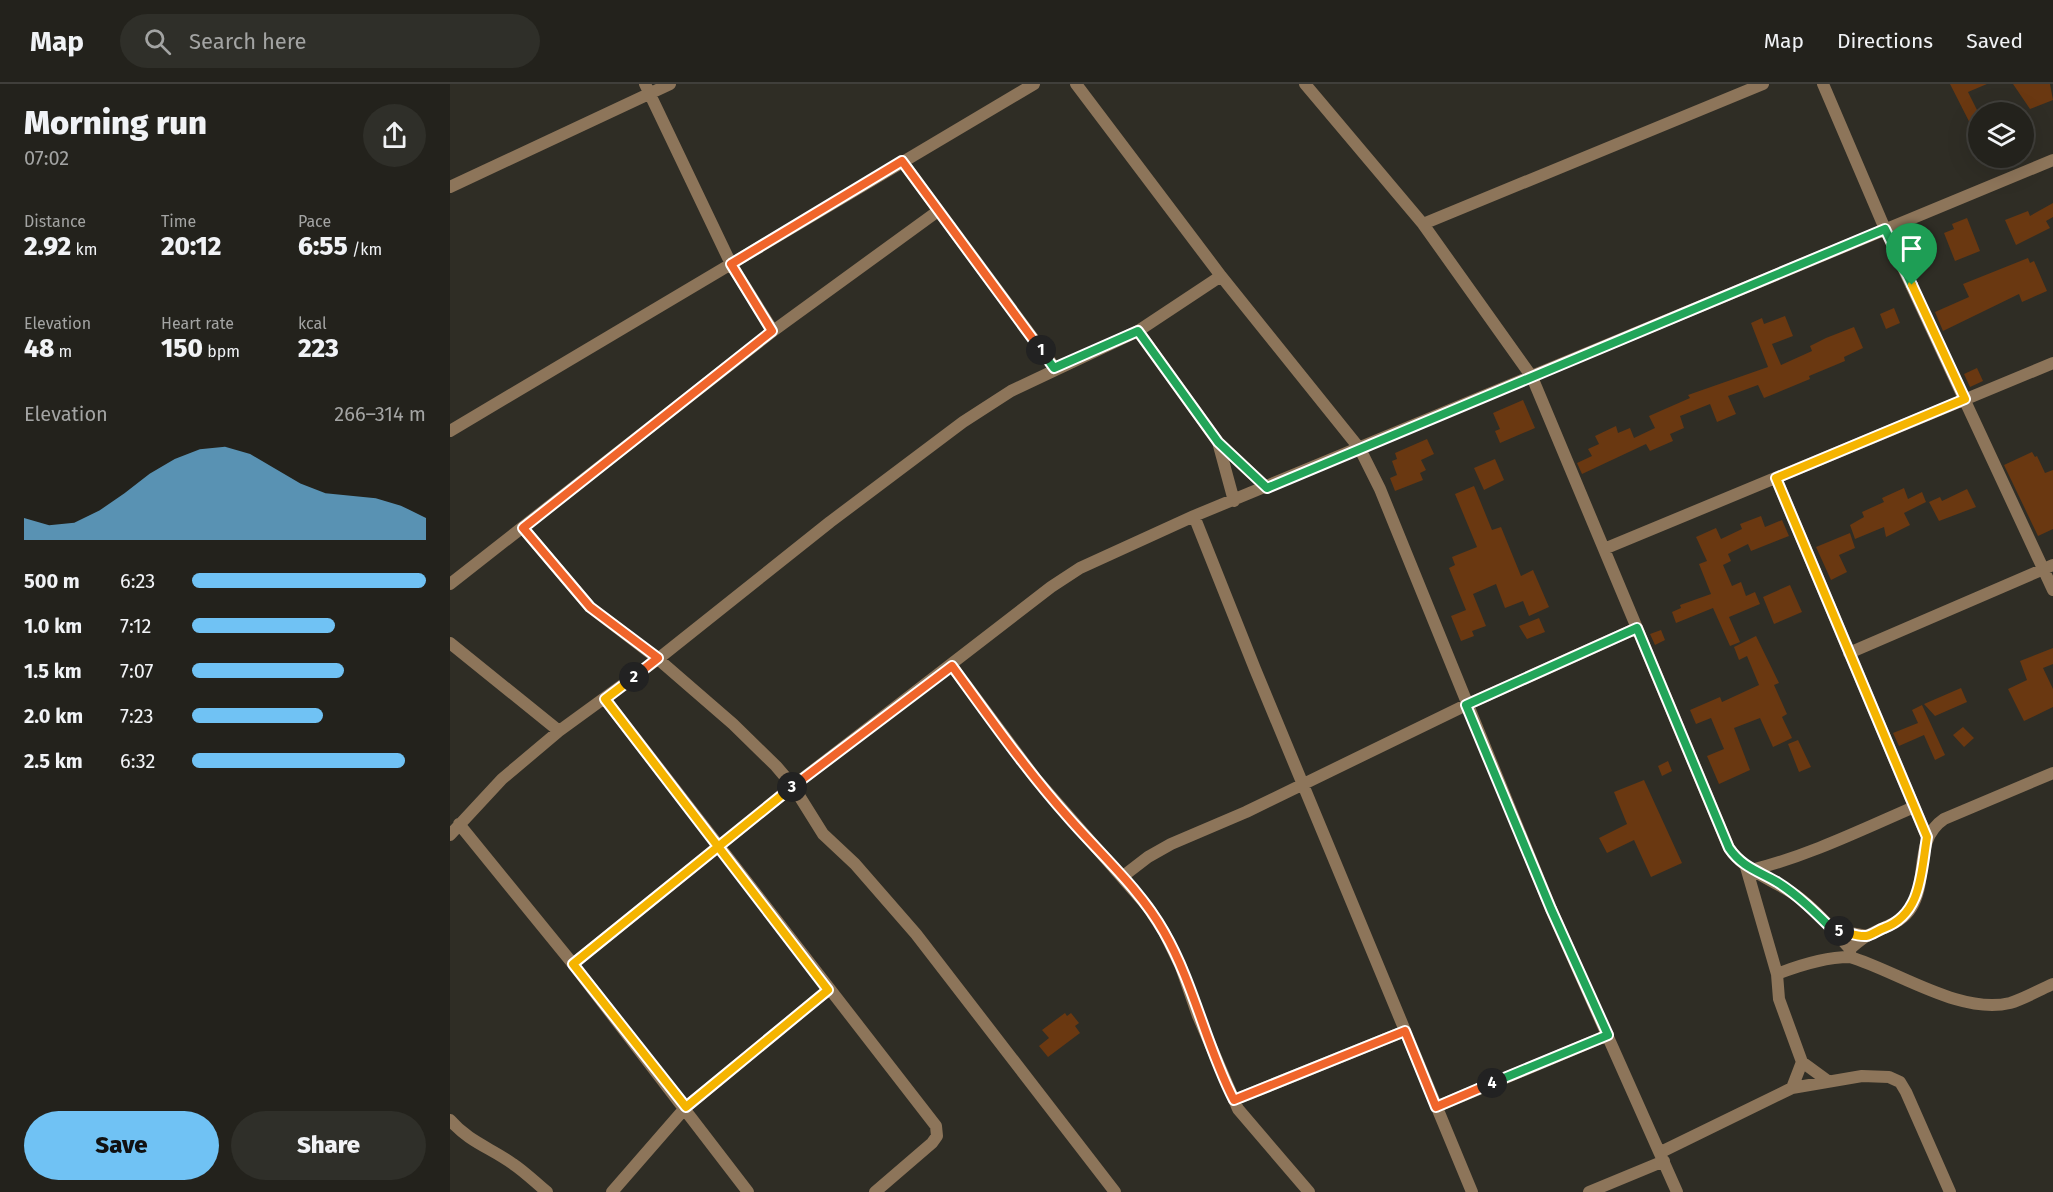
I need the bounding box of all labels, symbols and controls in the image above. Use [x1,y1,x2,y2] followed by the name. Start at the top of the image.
[120,14,540,68] search box
[30,25,84,58] text: Map
[141,25,174,58] icon: search
[189,28,307,55] text: Search here
[1764,28,1804,54] text: Map
[1837,28,1933,54] text: Directions
[1966,28,2023,54] text: Saved
[1968,102,2034,168] map controls
[1968,102,2034,168] button: layers
[24,103,207,143] text: Morning run
[363,104,426,167] button: share
[24,146,69,170] text: 07:02
[24,212,86,231] text: Distance
[161,212,196,231] text: Time
[298,212,331,231] text: Pace
[1886,223,1937,285] pin
[24,231,71,262] text: 2.92
[161,231,221,262] text: 20:12
[298,231,348,262] text: 6:55
[1895,232,1928,265] icon: arrive
[71,240,97,259] text: km
[348,240,382,259] text: /km
[24,314,91,333] text: Elevation
[161,314,234,333] text: Heart rate
[298,314,327,333] text: kcal
[24,333,54,364] text: 48
[161,333,203,364] text: 150
[298,333,339,364] text: 223
[1026,335,1056,365] pin: 1
[1037,340,1045,359] text: 1
[54,342,72,361] text: m
[203,342,240,361] text: bpm
[24,402,108,426] text: Elevation
[334,402,426,426] text: 266–314 m
[24,569,80,593] text: 500 m
[120,569,155,593] text: 6:23
[24,614,82,638] text: 1.0 km
[120,614,151,638] text: 7:12
[24,659,82,683] text: 1.5 km
[120,659,153,683] text: 7:07
[619,662,649,692] pin: 2
[630,667,638,686] text: 2
[24,704,83,728] text: 2.0 km
[120,704,153,728] text: 7:23
[24,749,83,773] text: 2.5 km
[120,749,155,773] text: 6:32
[777,772,807,802] pin: 3
[788,777,796,796] text: 3
[1824,916,1854,946] pin: 5
[1835,921,1843,940] text: 5
[1477,1068,1507,1098] pin: 4
[1487,1073,1497,1092] text: 4
[24,1111,219,1180] button: Save
[231,1111,426,1180] button: Share

